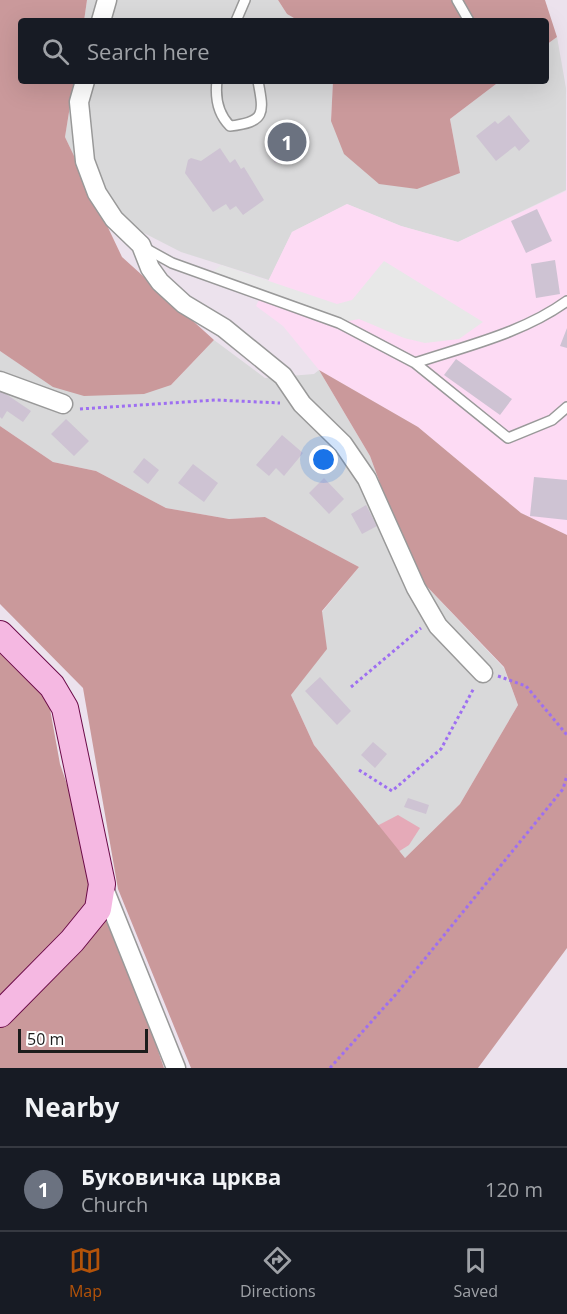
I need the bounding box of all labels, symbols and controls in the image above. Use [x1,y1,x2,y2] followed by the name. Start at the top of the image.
[18,18,549,84] search box
[39,35,72,68] icon: search
[87,36,210,66] text: Search here
[268,120,306,164] pin: 1
[309,445,338,474] your location
[18,1026,148,1054] scale bar
[27,1028,64,1050] text: 50 m
[24,1089,119,1125] text: Nearby
[81,1161,281,1191] text: Буковичка црква
[38,1176,49,1203] text: 1
[485,1176,543,1203] text: 120 m
[81,1191,148,1218] text: Church
[69,1244,102,1302] tab: Map
[240,1244,316,1302] tab: Directions
[454,1244,498,1302] tab: Saved

